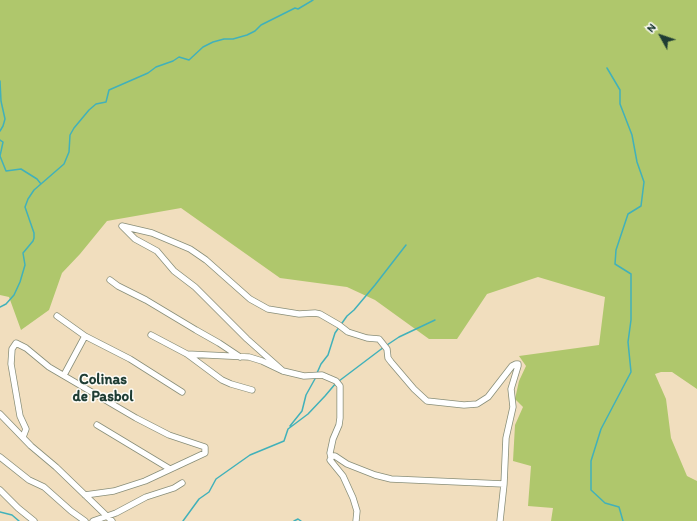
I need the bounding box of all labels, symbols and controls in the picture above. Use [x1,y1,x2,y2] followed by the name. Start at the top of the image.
[641,16,681,56] north arrow
[644,21,659,35] text: N
[73,371,133,406] district label: Colinas de Pasbol

